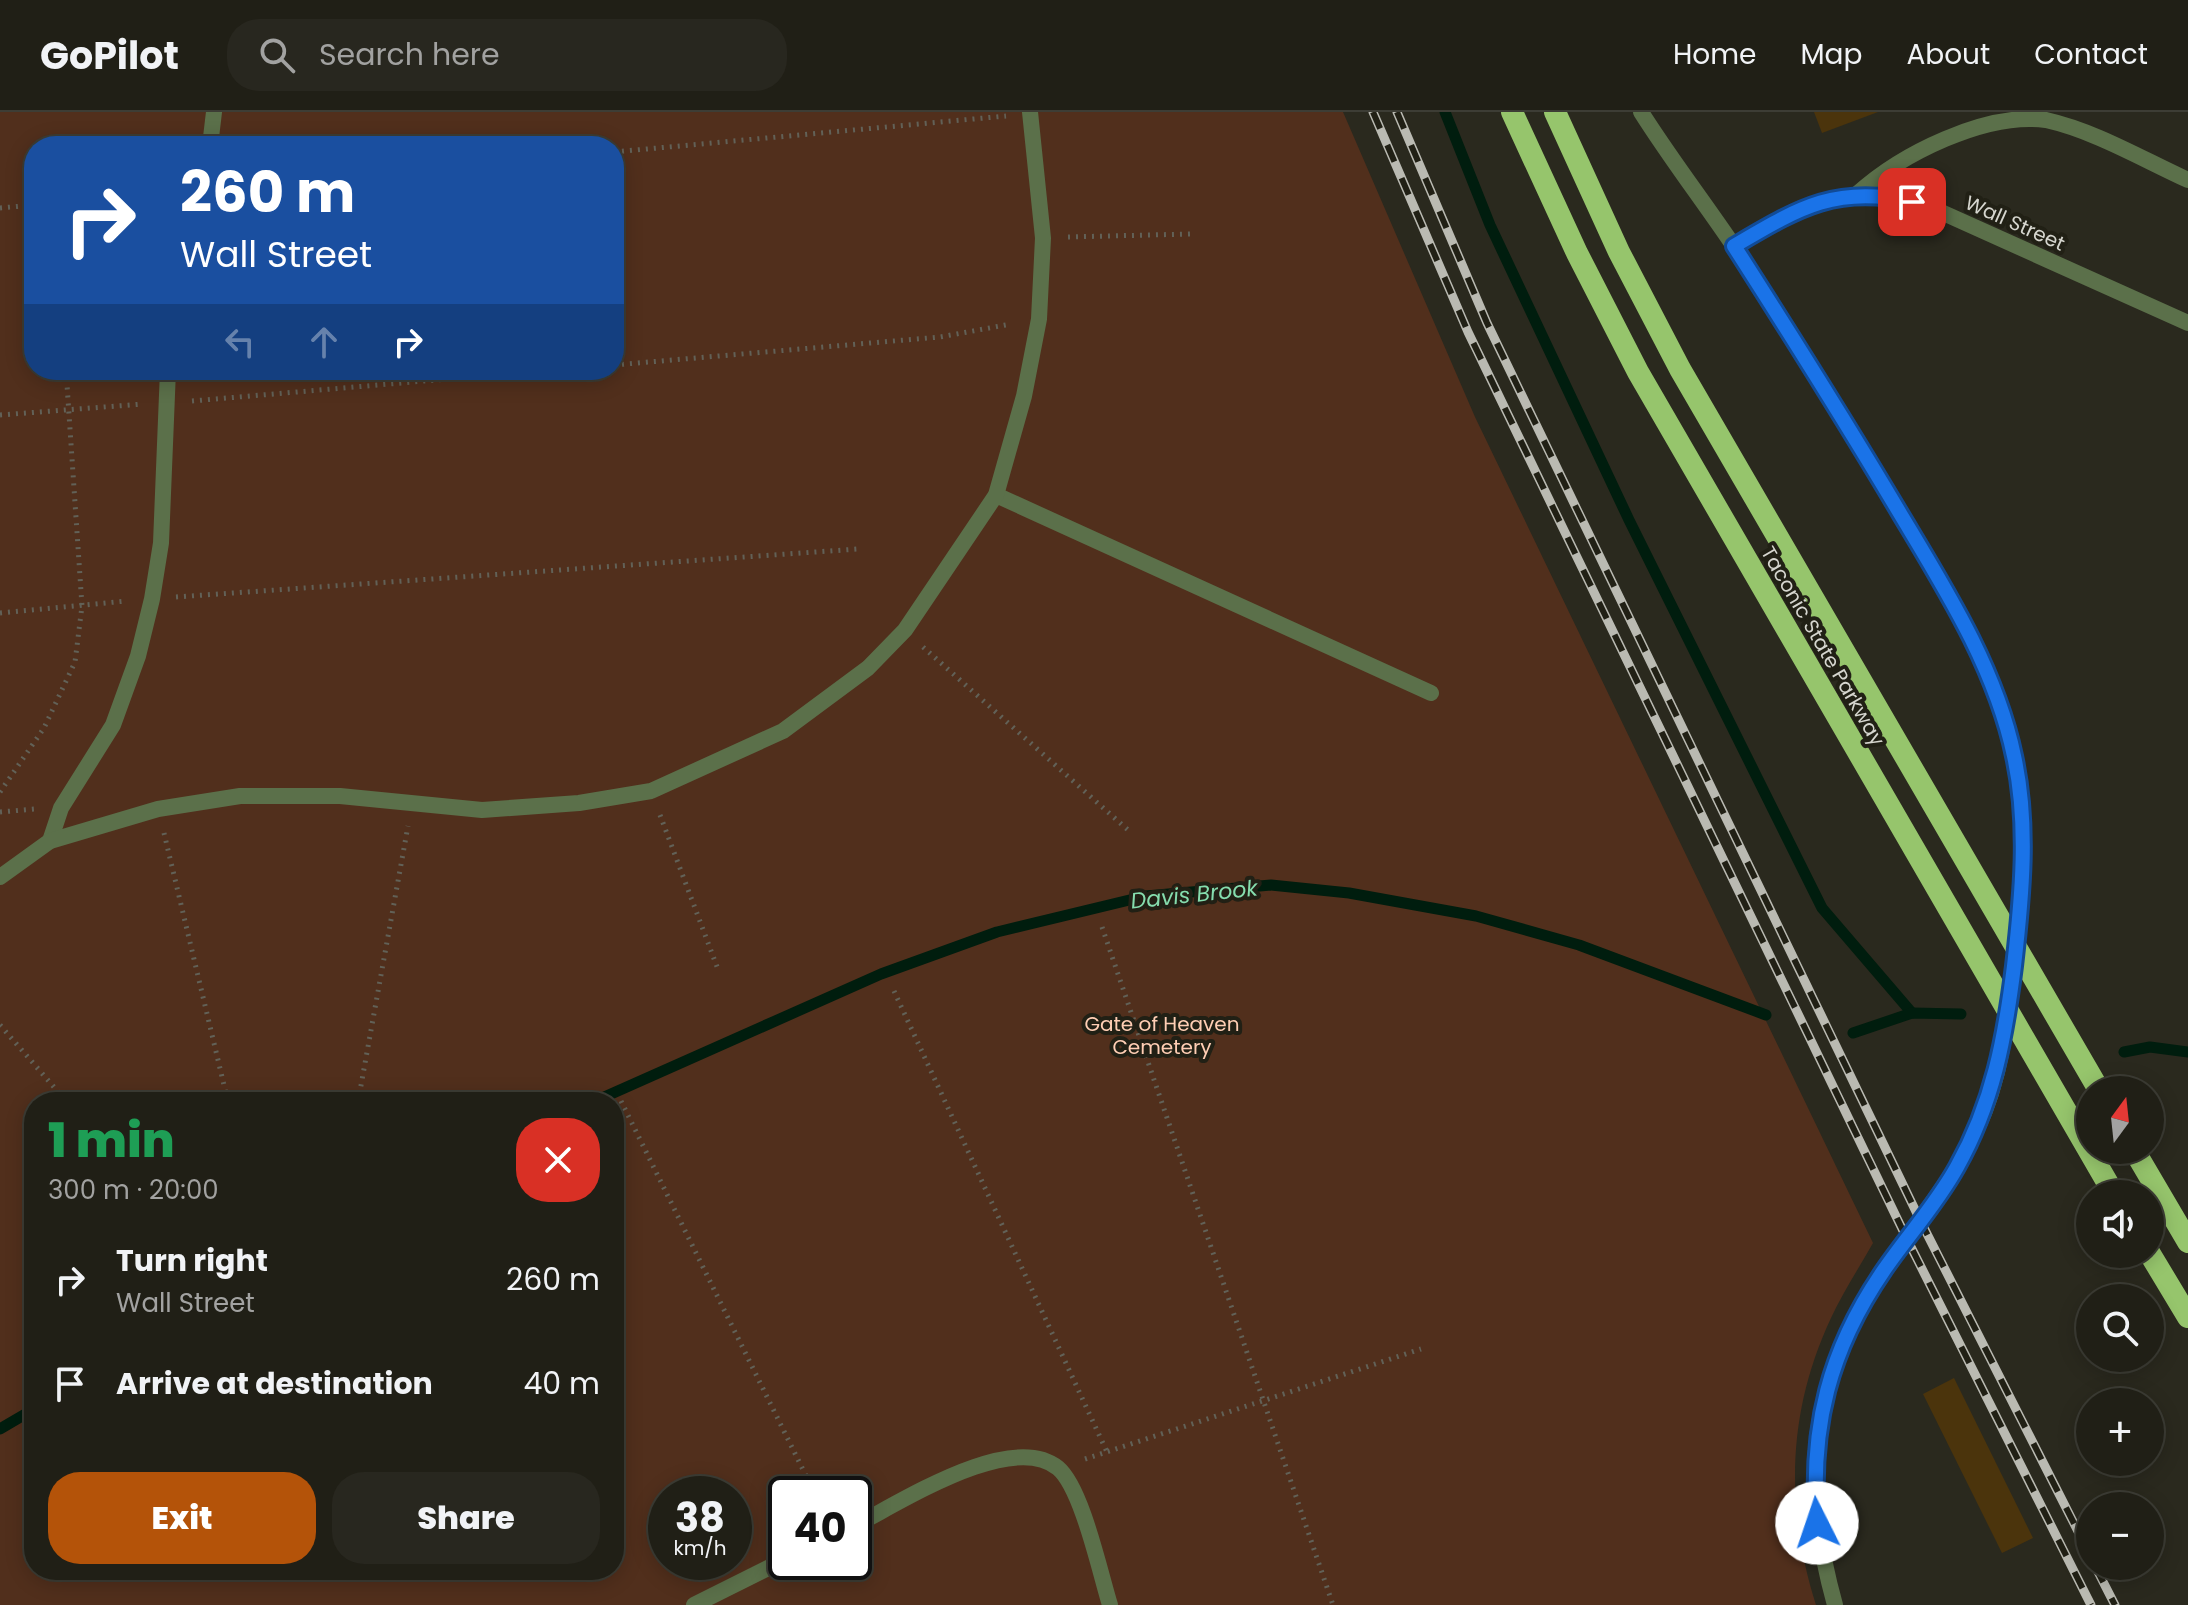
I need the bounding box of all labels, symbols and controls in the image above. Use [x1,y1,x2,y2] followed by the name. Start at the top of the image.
[227,19,787,91] search box
[40,29,179,82] text: GoPilot
[255,33,299,77] icon: search
[319,33,500,76] text: Search here
[1673,35,1756,74] text: Home
[1800,35,1862,74] text: Map
[1906,35,1990,74] text: About
[2034,35,2148,74] text: Contact
[180,153,355,232] text: 260 m
[48,168,152,272] icon: right
[1878,168,1946,236] pin
[1890,180,1934,224] icon: arrive
[1961,188,2069,258] street label: Wall Street
[180,229,372,280] text: Wall Street
[218,320,262,364] icon: left
[302,320,346,364] icon: ahead
[386,320,430,364] icon: right
[1754,541,1892,751] street label: Taconic State Parkway
[1129,872,1261,917] water label: Davis Brook
[1085,1010,1240,1061] park label: Gate of Heaven Cemetery
[2076,1076,2164,1164] north arrow
[2076,1076,2164,1580] map controls
[48,1107,175,1174] text: 1 min
[516,1118,600,1202] button: close
[48,1172,219,1208] text: 300 m · 20:00
[2076,1180,2164,1268] button: sound
[116,1239,268,1282] text: Turn right
[48,1258,92,1302] icon: right
[506,1258,600,1301] text: 260 m
[2076,1284,2164,1372] button: search
[116,1285,255,1321] text: Wall Street
[48,1362,92,1406] icon: arrive
[116,1362,433,1405] text: Arrive at destination
[523,1362,600,1405] text: 40 m
[2076,1388,2164,1476] button: +
[48,1472,316,1564] button: Exit
[332,1472,600,1564] button: Share
[768,1476,872,1580] speed limit sign: 40
[1775,1481,1859,1565] position arrow
[675,1490,725,1546] text: 38
[2076,1492,2164,1580] button: −
[673,1534,727,1562] text: km/h

